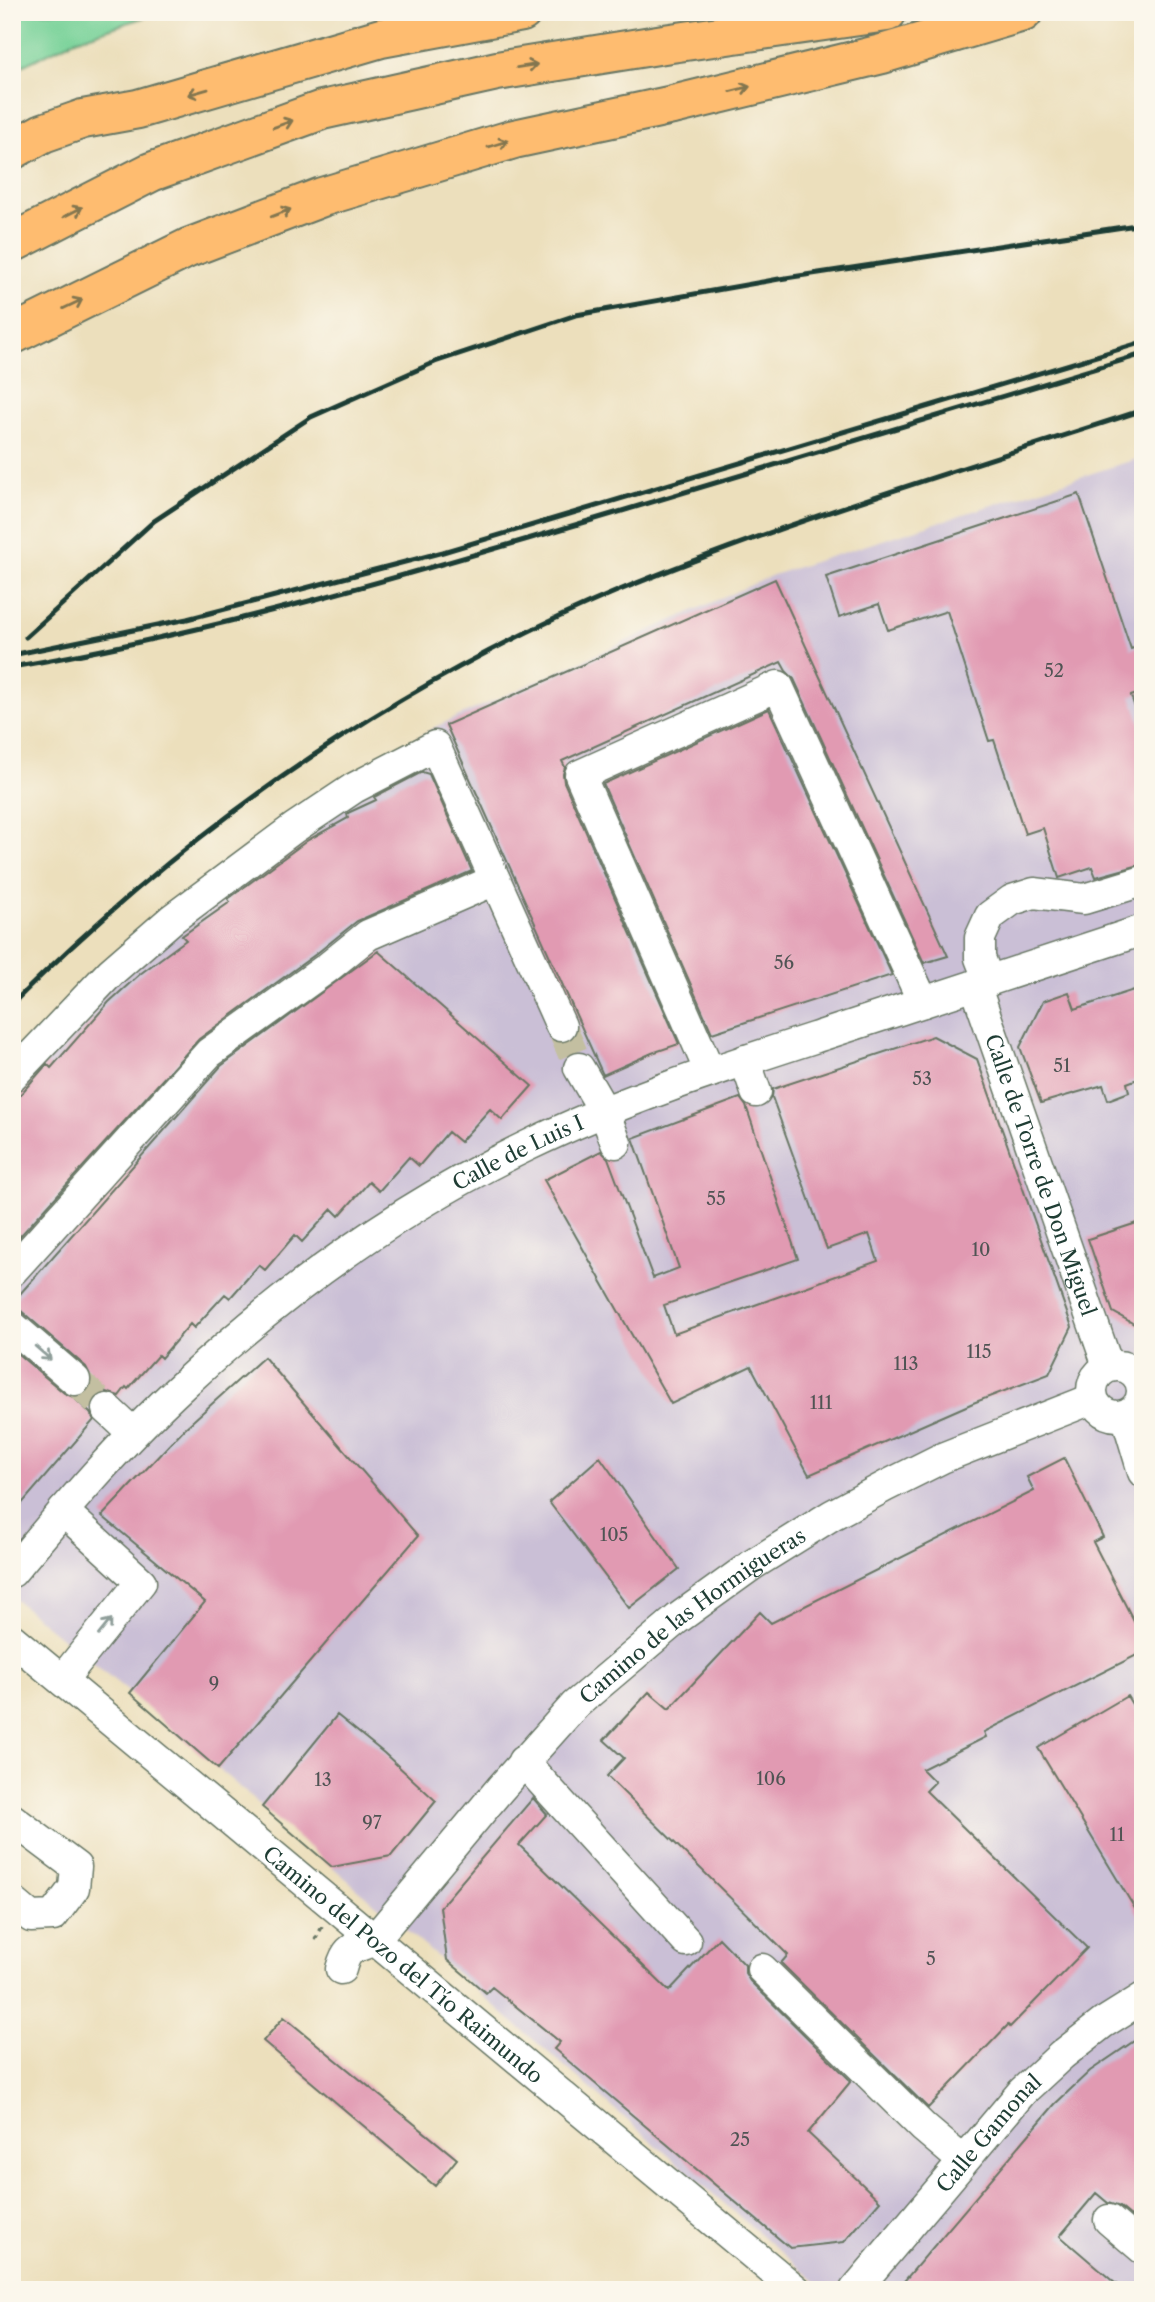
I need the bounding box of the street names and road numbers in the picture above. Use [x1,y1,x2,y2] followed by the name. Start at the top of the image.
[981,1031,1102,1319] street label: Calle de Torre de Don Miguel
[448,1109,587,1195] street label: Calle de Luis I
[574,1522,810,1709] street label: Camino de las Hormigueras
[258,1840,549,2088] street label: Camino del Pozo del Tío Raimundo
[931,2069,1046,2197] street label: Calle Gamonal

